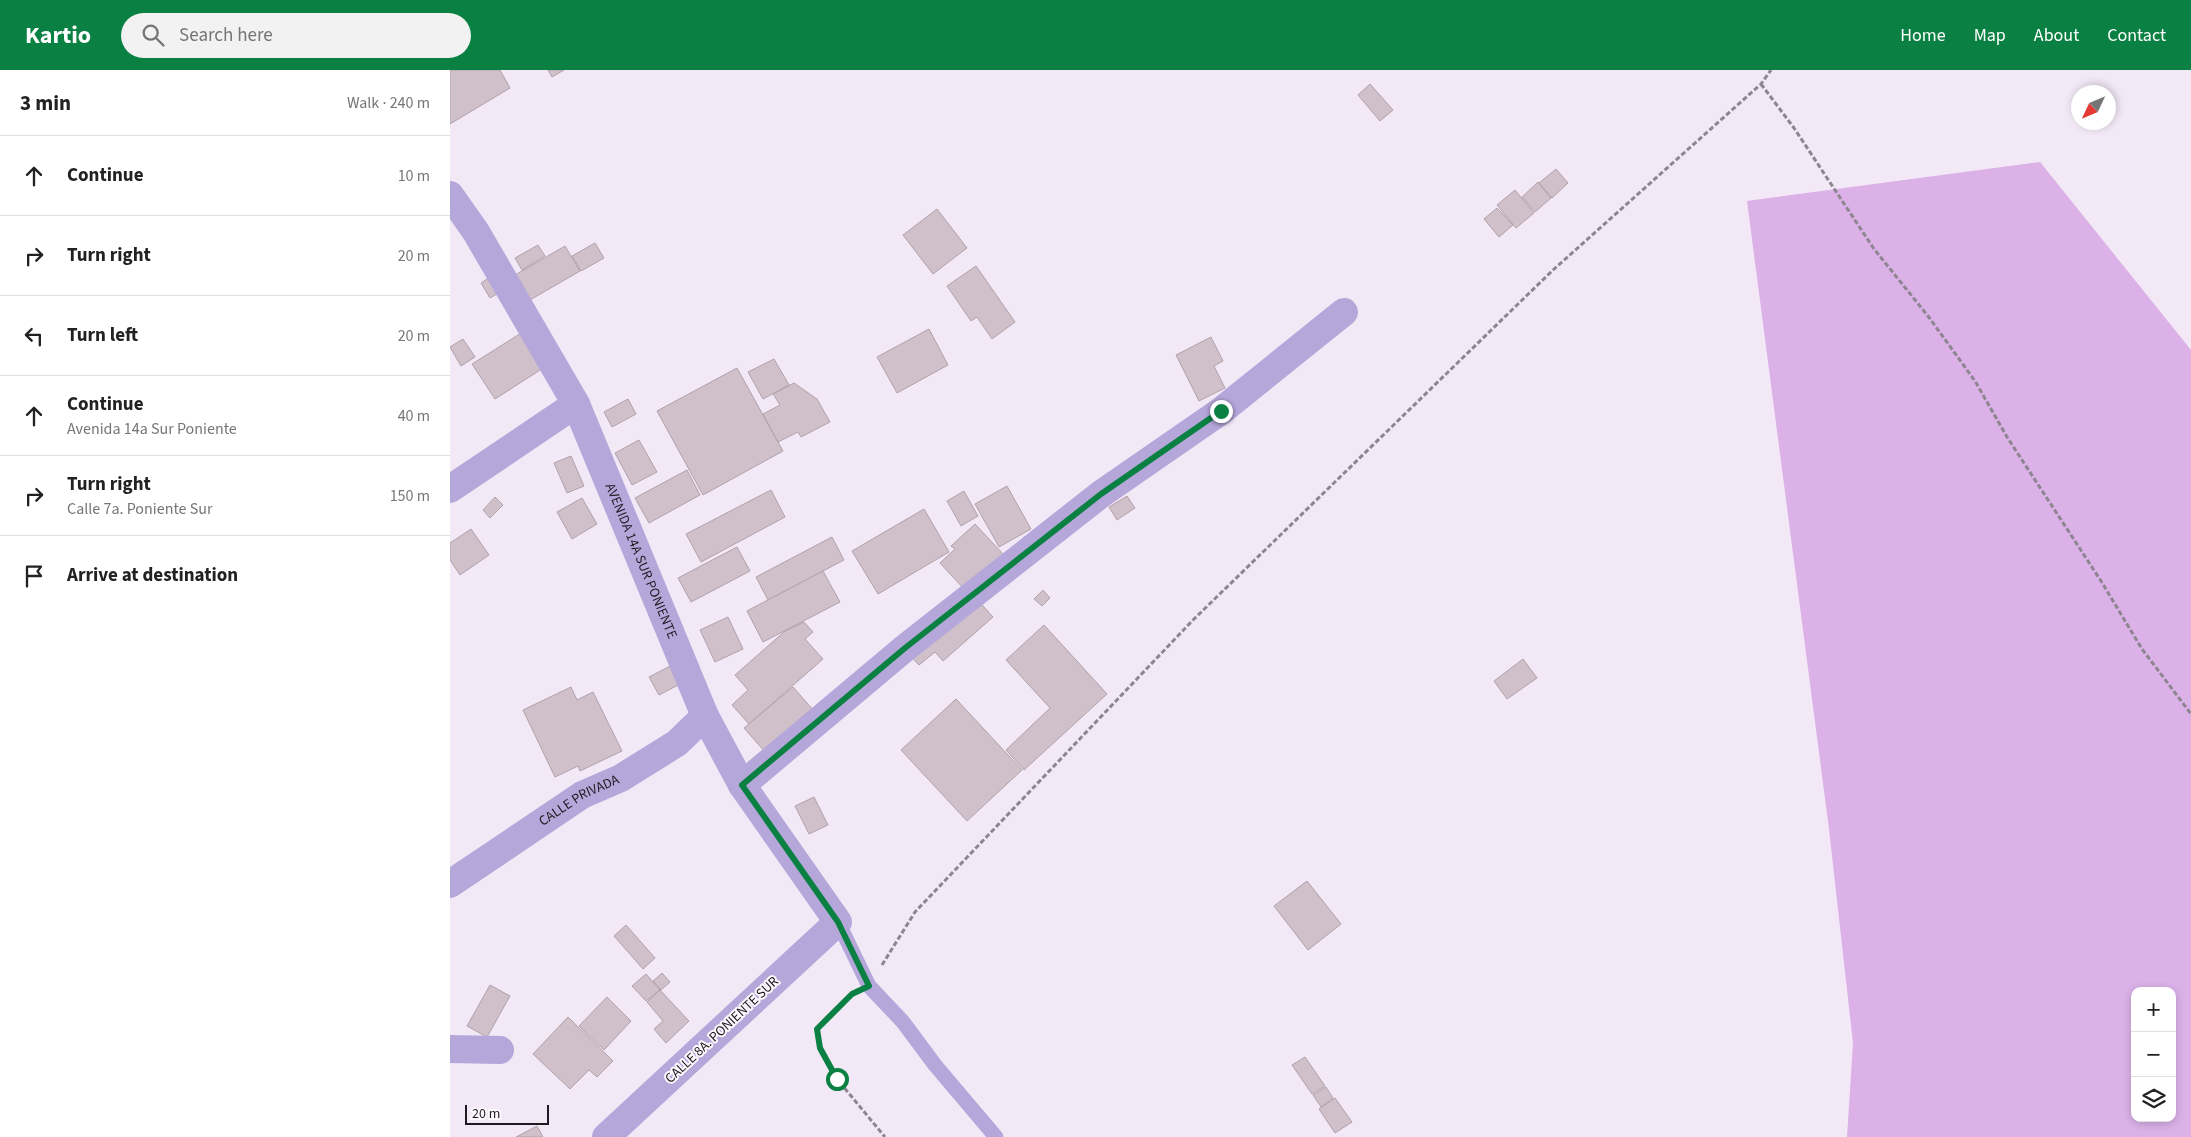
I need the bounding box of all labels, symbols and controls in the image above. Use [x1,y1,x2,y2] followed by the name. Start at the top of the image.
[121,13,471,58] search box
[25,18,91,53] text: Kartio
[139,21,167,49] icon: search
[179,22,273,49] text: Search here
[1900,23,1946,48] text: Home
[1974,23,2006,48] text: Map
[2034,23,2079,48] text: About
[2107,23,2166,48] text: Contact
[2071,85,2116,130] north arrow
[20,88,71,118] text: 3 min
[347,92,430,114] text: Walk · 240 m
[20,162,48,190] icon: ahead
[67,162,144,189] text: Continue
[398,165,430,187] text: 10 m
[20,242,48,270] icon: right
[67,242,151,269] text: Turn right
[398,245,430,267] text: 20 m
[20,322,48,350] icon: left
[67,322,138,349] text: Turn left
[398,325,430,347] text: 20 m
[67,391,144,418] text: Continue
[1210,400,1233,423] route end
[20,402,48,430] icon: ahead
[398,405,430,427] text: 40 m
[67,418,237,440] text: Avenida 14a Sur Poniente
[67,471,151,498] text: Turn right
[600,480,682,642] street label: AVENIDA 14A SUR PONIENTE
[20,482,48,510] icon: right
[390,485,430,507] text: 150 m
[67,498,213,520] text: Calle 7a. Poniente Sur
[20,562,48,590] icon: arrive
[67,562,238,589] text: Arrive at destination
[535,770,623,831] street label: CALLE PRIVADA
[661,972,783,1088] street label: CALLE 8A. PONIENTE SUR
[2131,987,2176,1122] map controls
[2131,987,2176,1032] button: +
[2131,1032,2176,1077] button: −
[826,1068,849,1091] route start
[2131,1077,2176,1122] button: layers
[465,1102,549,1125] scale bar
[472,1104,500,1124] text: 20 m

